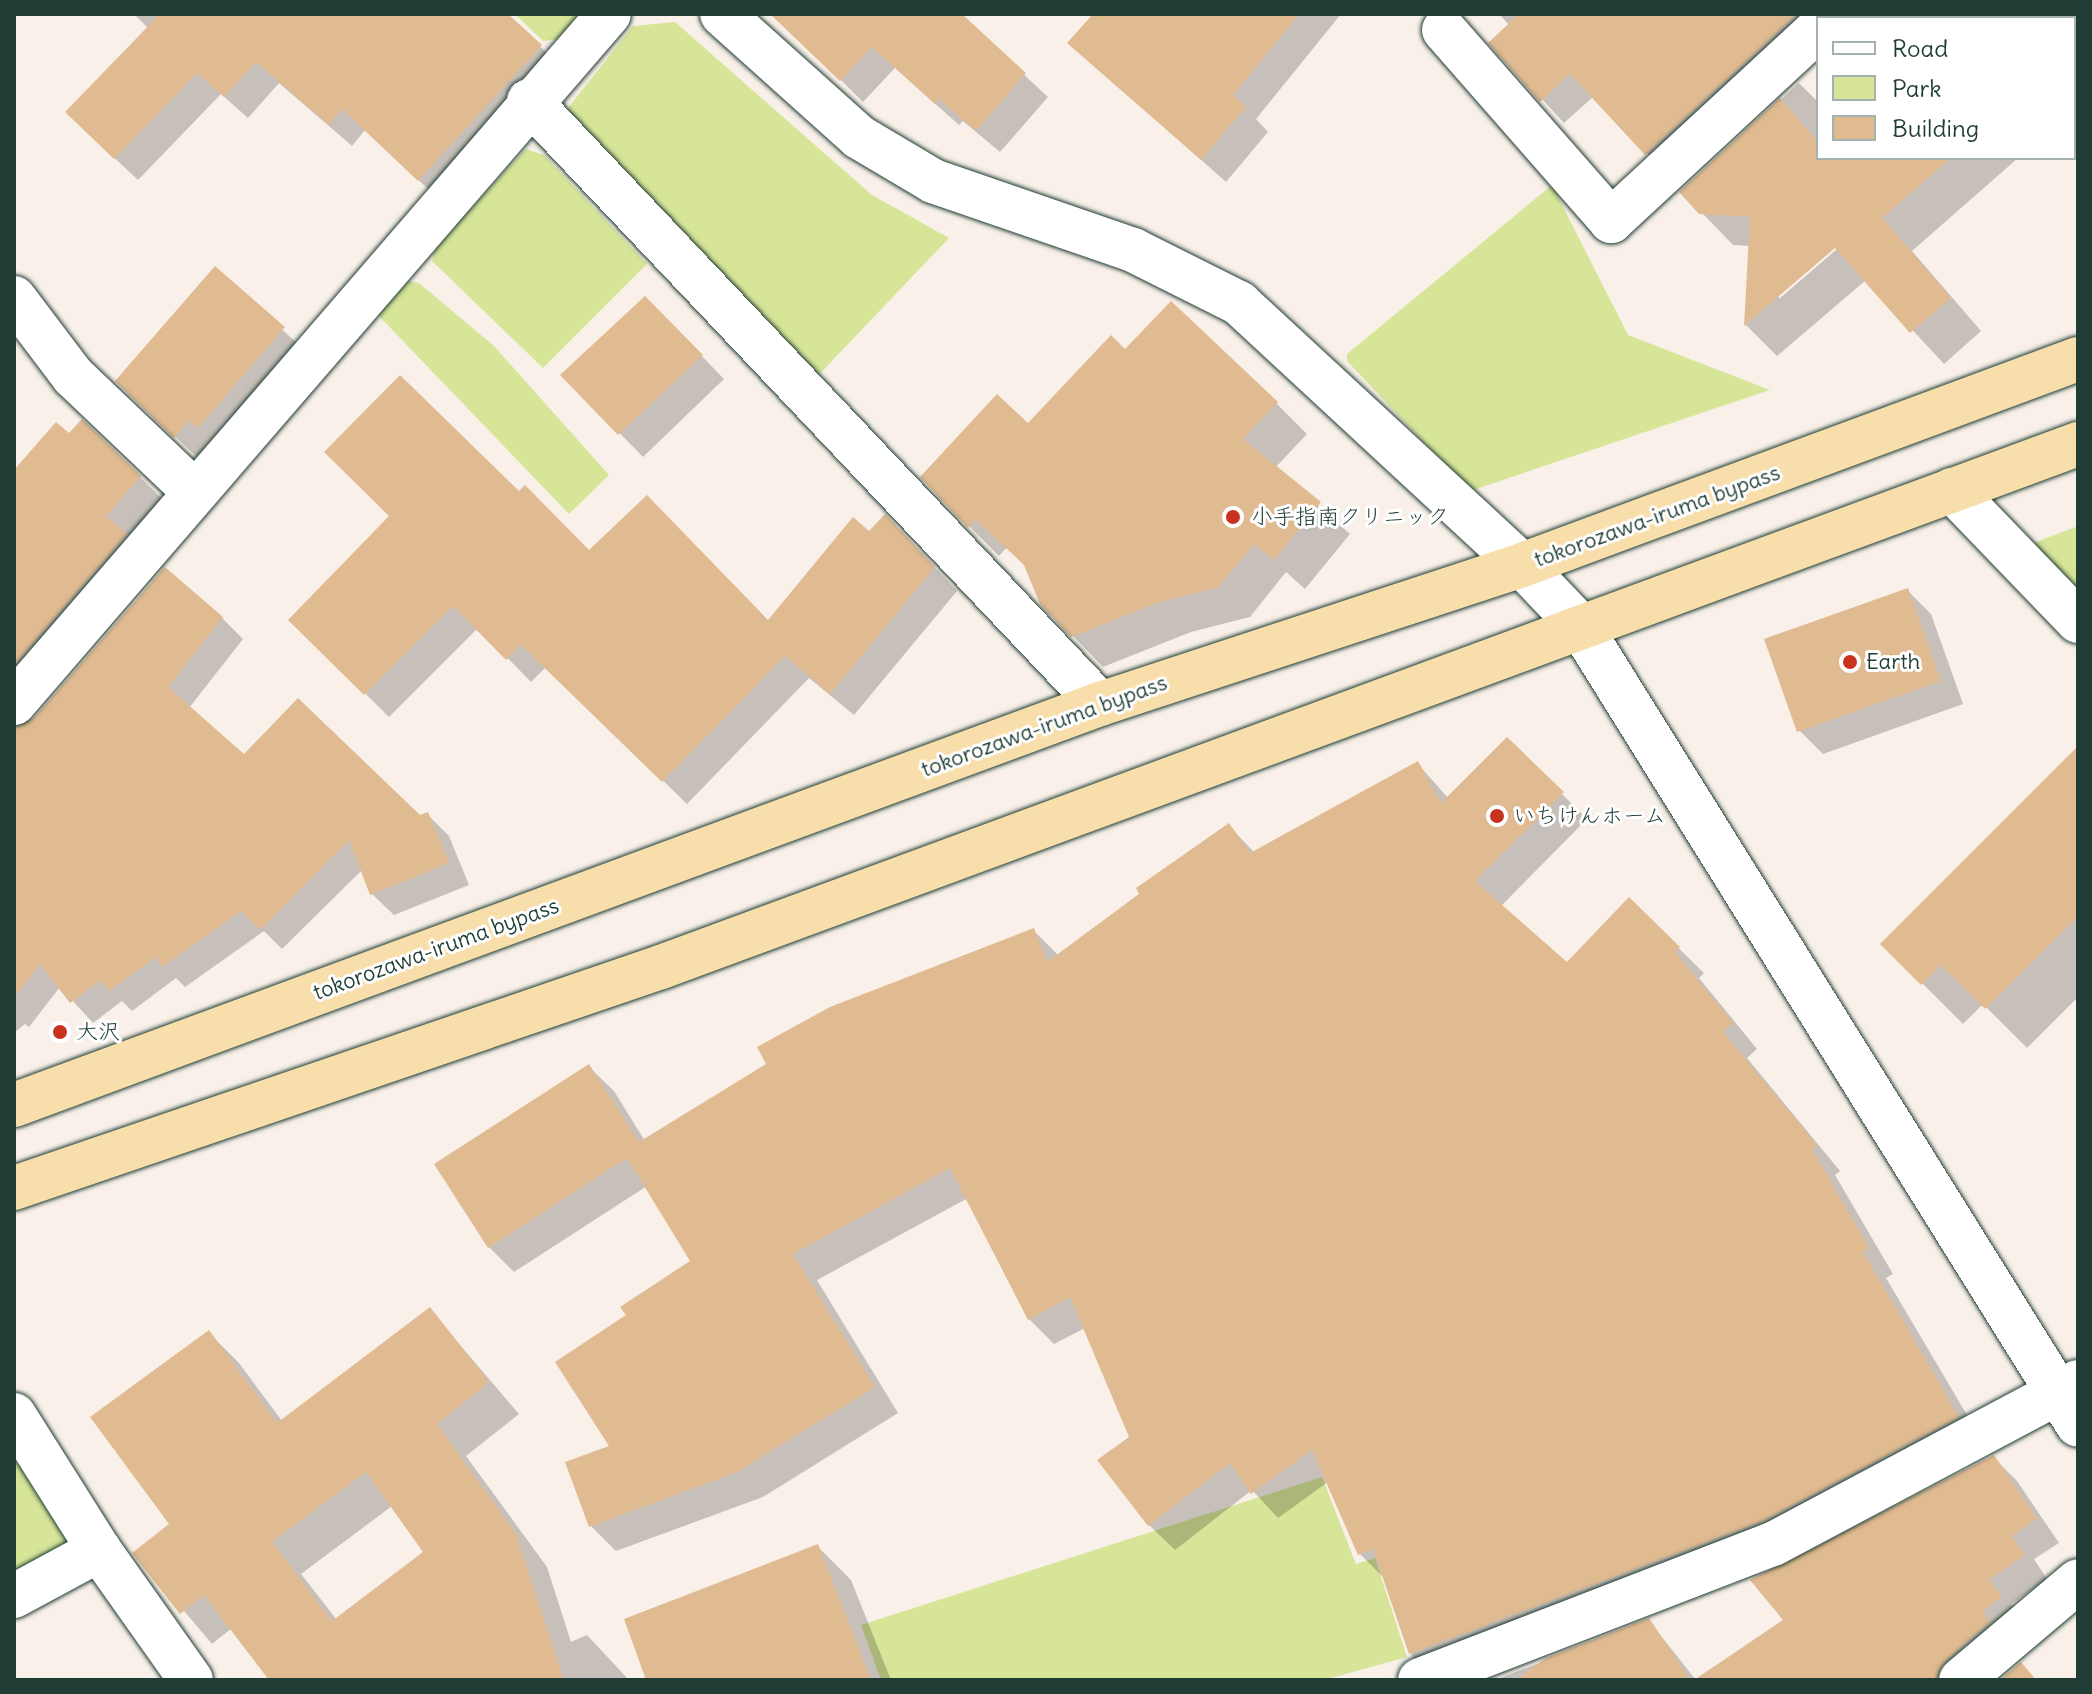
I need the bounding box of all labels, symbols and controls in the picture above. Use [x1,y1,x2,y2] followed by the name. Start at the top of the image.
[1816,16,2076,160] legend
[1892,33,1948,63] text: Road
[1892,73,1942,103] text: Park
[1892,113,1979,143] text: Building
[1530,459,1784,573] street label: tokorozawa-iruma bypass
[1251,504,1449,530] place label: 小手指南クリニック
[1222,506,1244,528] marker: 小手指南クリニック
[1866,649,1920,675] place label: Earth
[1841,653,1859,671] marker: Earth
[917,669,1171,783] street label: tokorozawa-iruma bypass
[1513,803,1667,829] place label: いちけんホーム
[1488,807,1506,825] marker: いちけんホーム
[309,892,563,1006] street label: tokorozawa-iruma bypass
[76,1019,120,1045] place label: 大沢
[51,1023,69,1041] marker: 大沢

